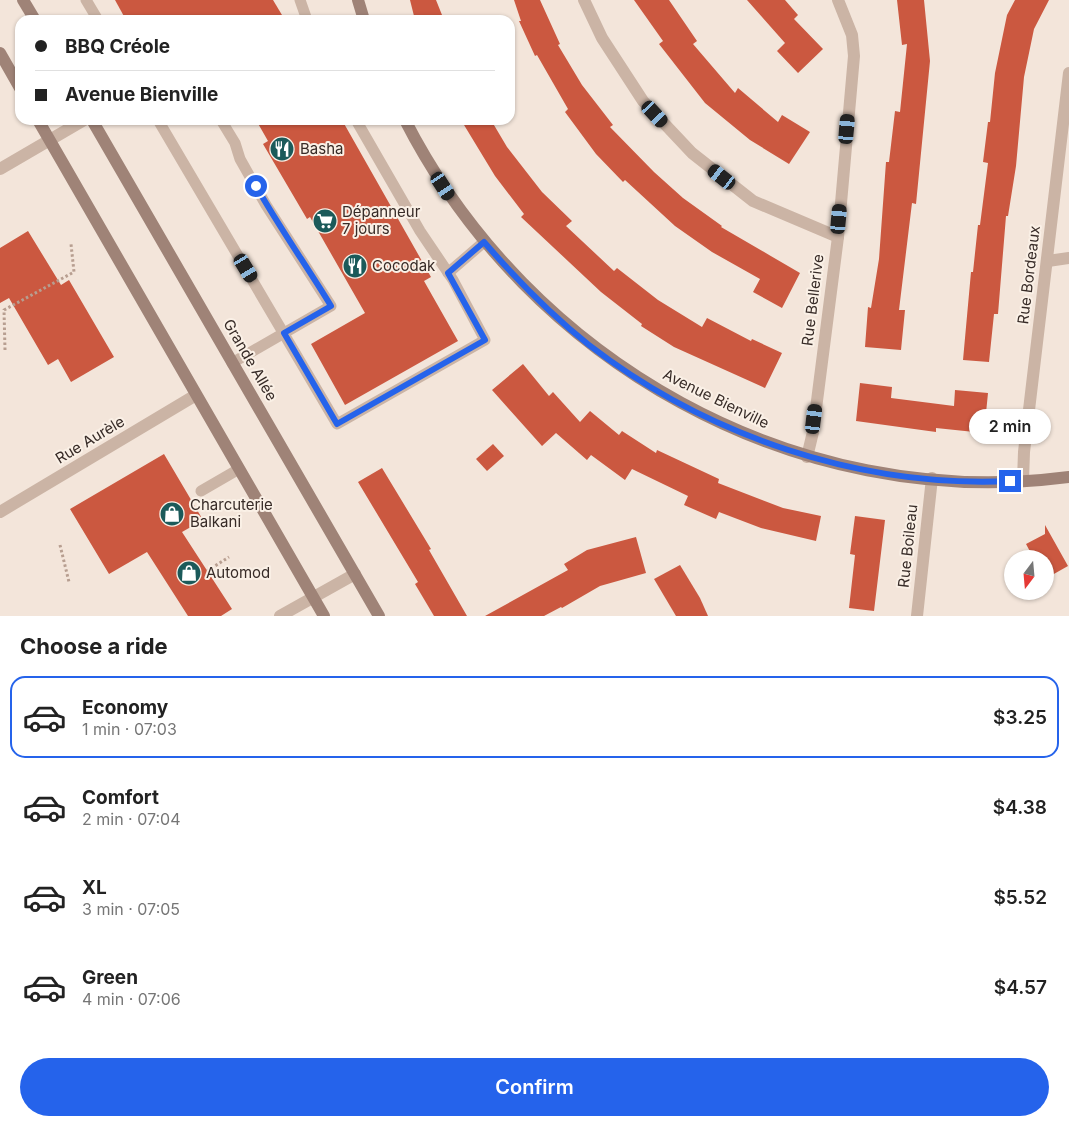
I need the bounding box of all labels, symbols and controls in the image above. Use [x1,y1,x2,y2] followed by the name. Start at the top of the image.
[65,35,170,58] text: BBQ Créole
[65,83,218,106] text: Avenue Bienville
[639,98,670,130] car
[838,113,855,145] car
[269,136,295,162] restaurant icon: Basha
[300,139,343,158] place label: Basha
[705,162,738,192] car
[428,169,457,203] car
[245,175,267,197] route start
[342,202,421,238] place label: Dépanneur 7 jours
[830,203,847,235] car
[312,208,338,234] supermarket icon: Dépanneur 7 jours
[1013,225,1044,325] street label: Rue Bordeaux
[231,251,260,285] car
[342,253,368,279] restaurant icon: Cocodak
[797,253,828,347] street label: Rue Bellerive
[372,256,436,275] place label: Cocodak
[219,315,282,404] street label: Grande Allée
[660,365,772,432] street label: Avenue Bienville
[804,403,823,435] car
[969,408,1051,444] callout: 2 min
[52,412,128,468] street label: Rue Aurèle
[989,416,1031,436] text: 2 min
[999,470,1021,492] route end
[190,495,273,531] place label: Charcuterie Balkani
[159,501,185,527] shop icon: Charcuterie Balkani
[894,503,921,589] street label: Rue Boileau
[1004,550,1054,600] north arrow
[1004,550,1054,600] map controls
[176,560,202,586] shop icon: Automod
[206,563,270,582] place label: Automod
[20,633,168,659] text: Choose a ride
[22,695,67,740] icon: car
[82,696,168,719] text: Economy
[993,706,1047,729] text: $3.25
[82,719,177,739] text: 1 min · 07:03
[22,785,67,830] icon: car
[82,786,159,809] text: Comfort
[993,796,1047,819] text: $4.38
[82,809,181,829] text: 2 min · 07:04
[22,875,67,920] icon: car
[82,876,107,899] text: XL
[993,886,1047,909] text: $5.52
[82,899,180,919] text: 3 min · 07:05
[22,965,67,1010] icon: car
[82,966,138,989] text: Green
[994,976,1047,999] text: $4.57
[82,989,181,1009] text: 4 min · 07:06
[20,1058,1049,1116] button: Confirm

